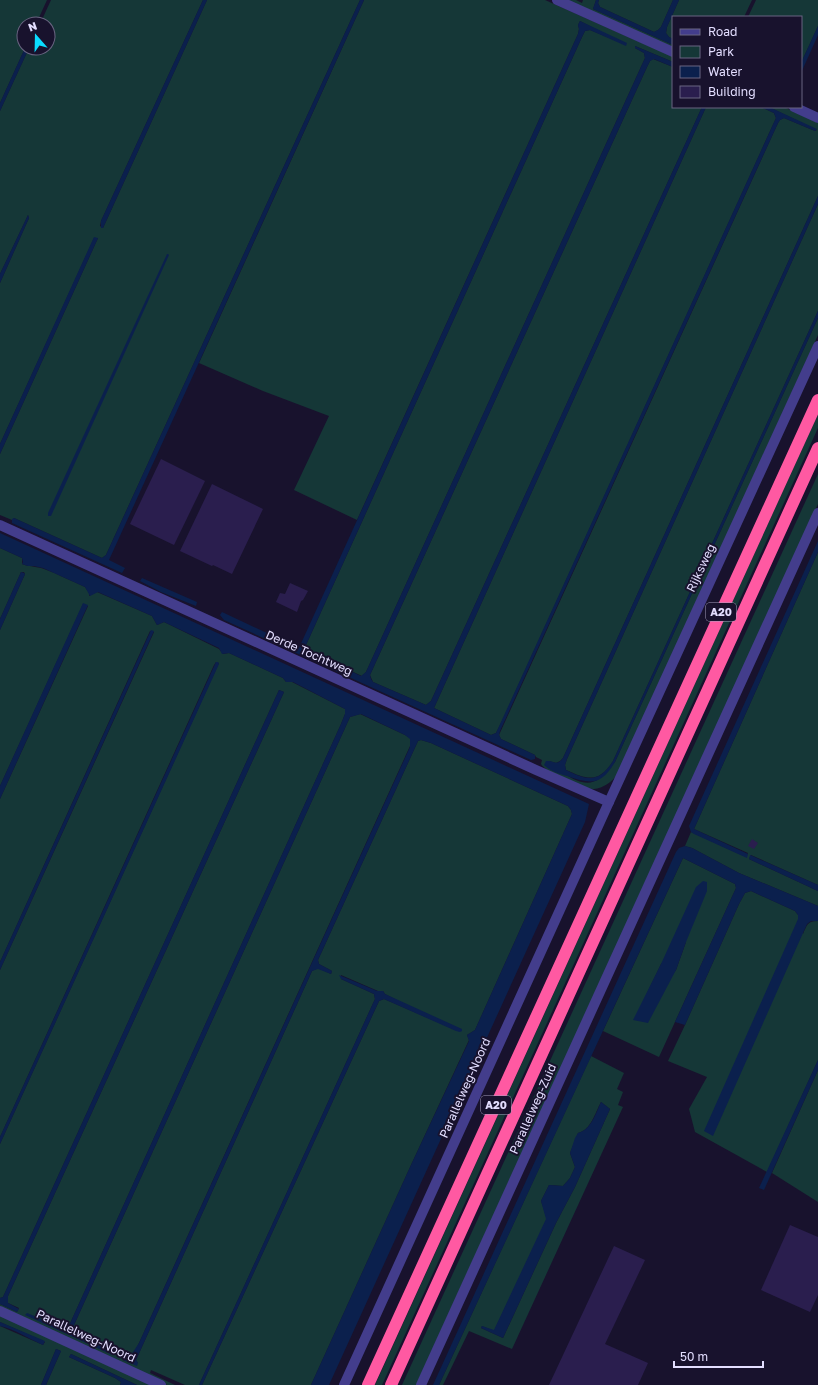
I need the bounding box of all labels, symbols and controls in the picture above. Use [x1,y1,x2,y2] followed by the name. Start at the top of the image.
[16,16,56,56] north arrow
[672,16,802,108] legend
[26,19,39,34] text: N
[708,24,737,39] text: Road
[708,44,734,59] text: Park
[708,64,742,79] text: Water
[708,84,756,99] text: Building
[683,541,718,594] street label: Rijksweg
[706,603,736,621] road number: A20
[263,627,355,678] street label: Derde Tochtweg
[436,1035,493,1140] street label: Parallelweg-Noord
[506,1061,559,1156] street label: Parallelweg-Zuid
[481,1096,511,1114] road number: A20
[34,1306,138,1365] street label: Parallelweg-Noord
[674,1343,763,1369] scale bar
[680,1349,708,1364] text: 50 m

